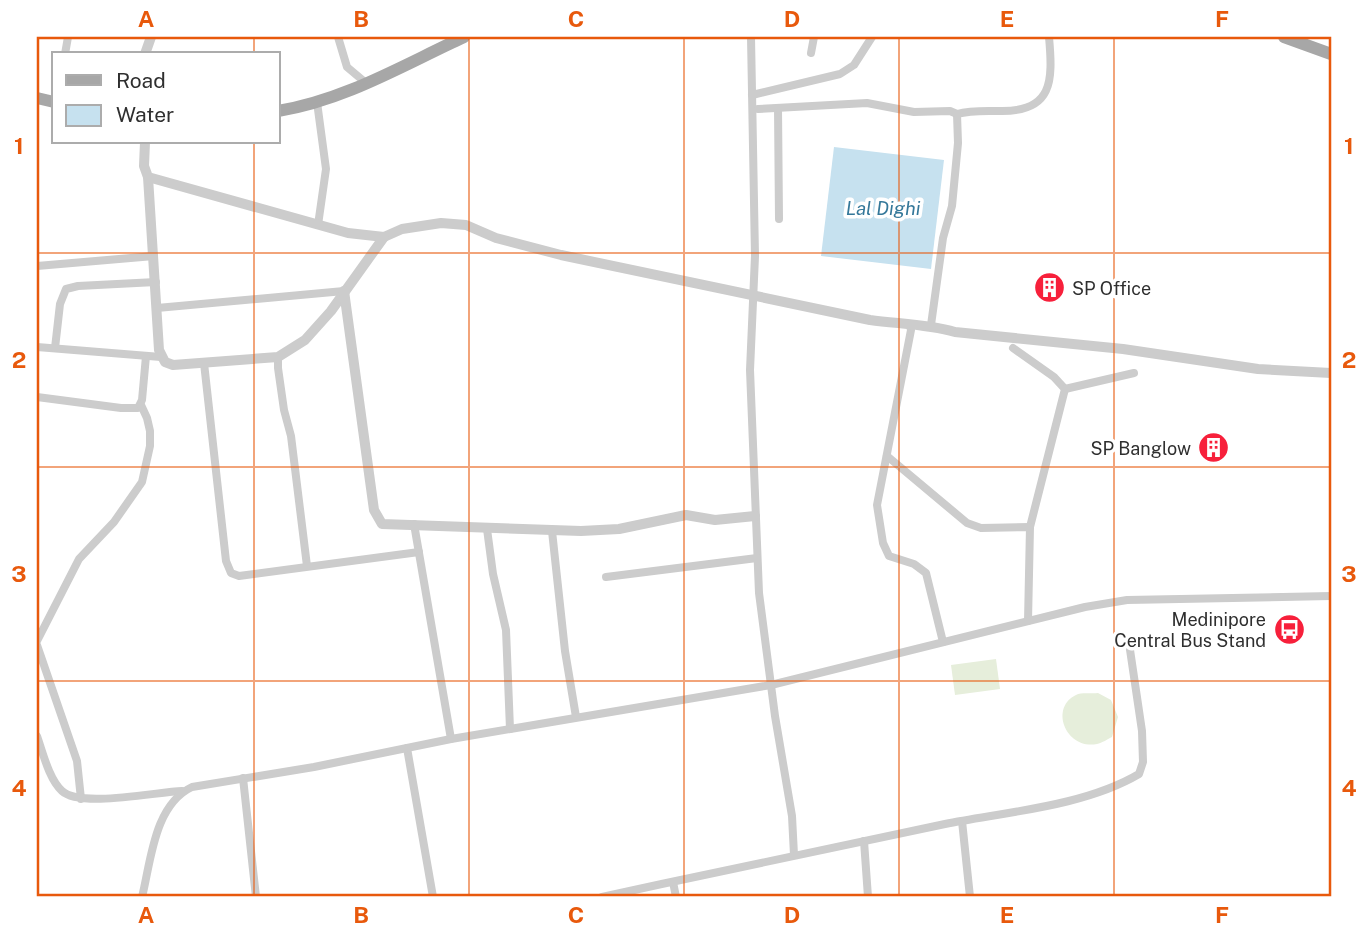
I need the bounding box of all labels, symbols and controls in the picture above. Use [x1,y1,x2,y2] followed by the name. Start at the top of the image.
[138,5,155,32] text: A
[353,5,369,32] text: B
[568,5,584,32] text: C
[784,5,800,32] text: D
[1000,5,1014,32] text: E
[1215,5,1229,32] text: F
[52,52,280,144] legend
[116,68,166,93] text: Road
[116,102,174,127] text: Water
[14,132,24,159] text: 1
[1344,132,1354,159] text: 1
[846,197,921,219] water label: Lal Dighi
[1032,271,1066,305] building icon: SP Office
[1072,278,1151,299] place label: SP Office
[12,346,26,373] text: 2
[1342,346,1356,373] text: 2
[1197,431,1231,465] building icon: SP Banglow
[1090,438,1191,459] place label: SP Banglow
[11,560,27,587] text: 3
[1341,560,1357,587] text: 3
[1114,609,1266,651] place label: Medinipore Central Bus Stand
[1272,612,1306,646] bus stop icon: Medinipore Central Bus Stand
[11,774,27,801] text: 4
[1341,774,1357,801] text: 4
[138,901,155,928] text: A
[353,901,369,928] text: B
[568,901,584,928] text: C
[784,901,800,928] text: D
[1000,901,1014,928] text: E
[1215,901,1229,928] text: F

